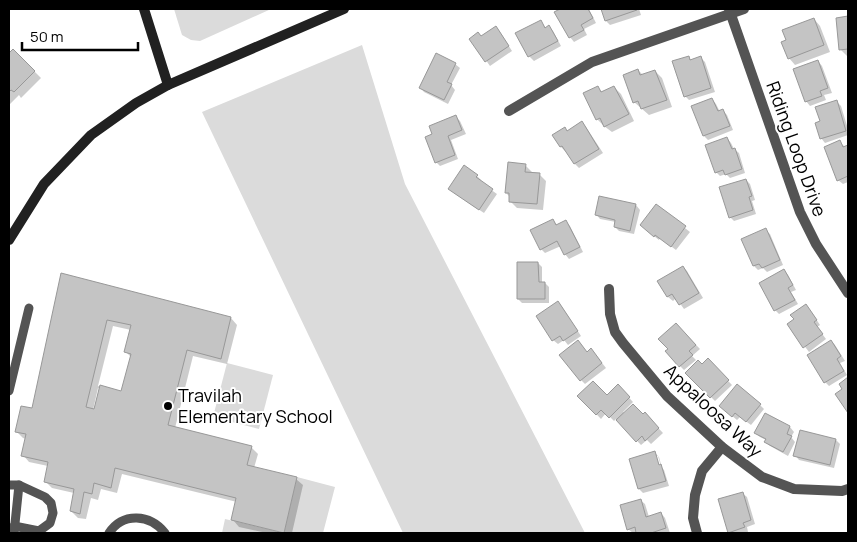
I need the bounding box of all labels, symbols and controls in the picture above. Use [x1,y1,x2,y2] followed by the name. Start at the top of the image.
[22,20,139,52] scale bar
[30,26,64,47] text: 50 m
[761,78,833,220] street label: Riding Loop Drive
[659,358,768,462] street label: Appaloosa Way
[178,383,333,428] place label: Travilah Elementary School
[162,400,174,412] marker: Travilah Elementary School

